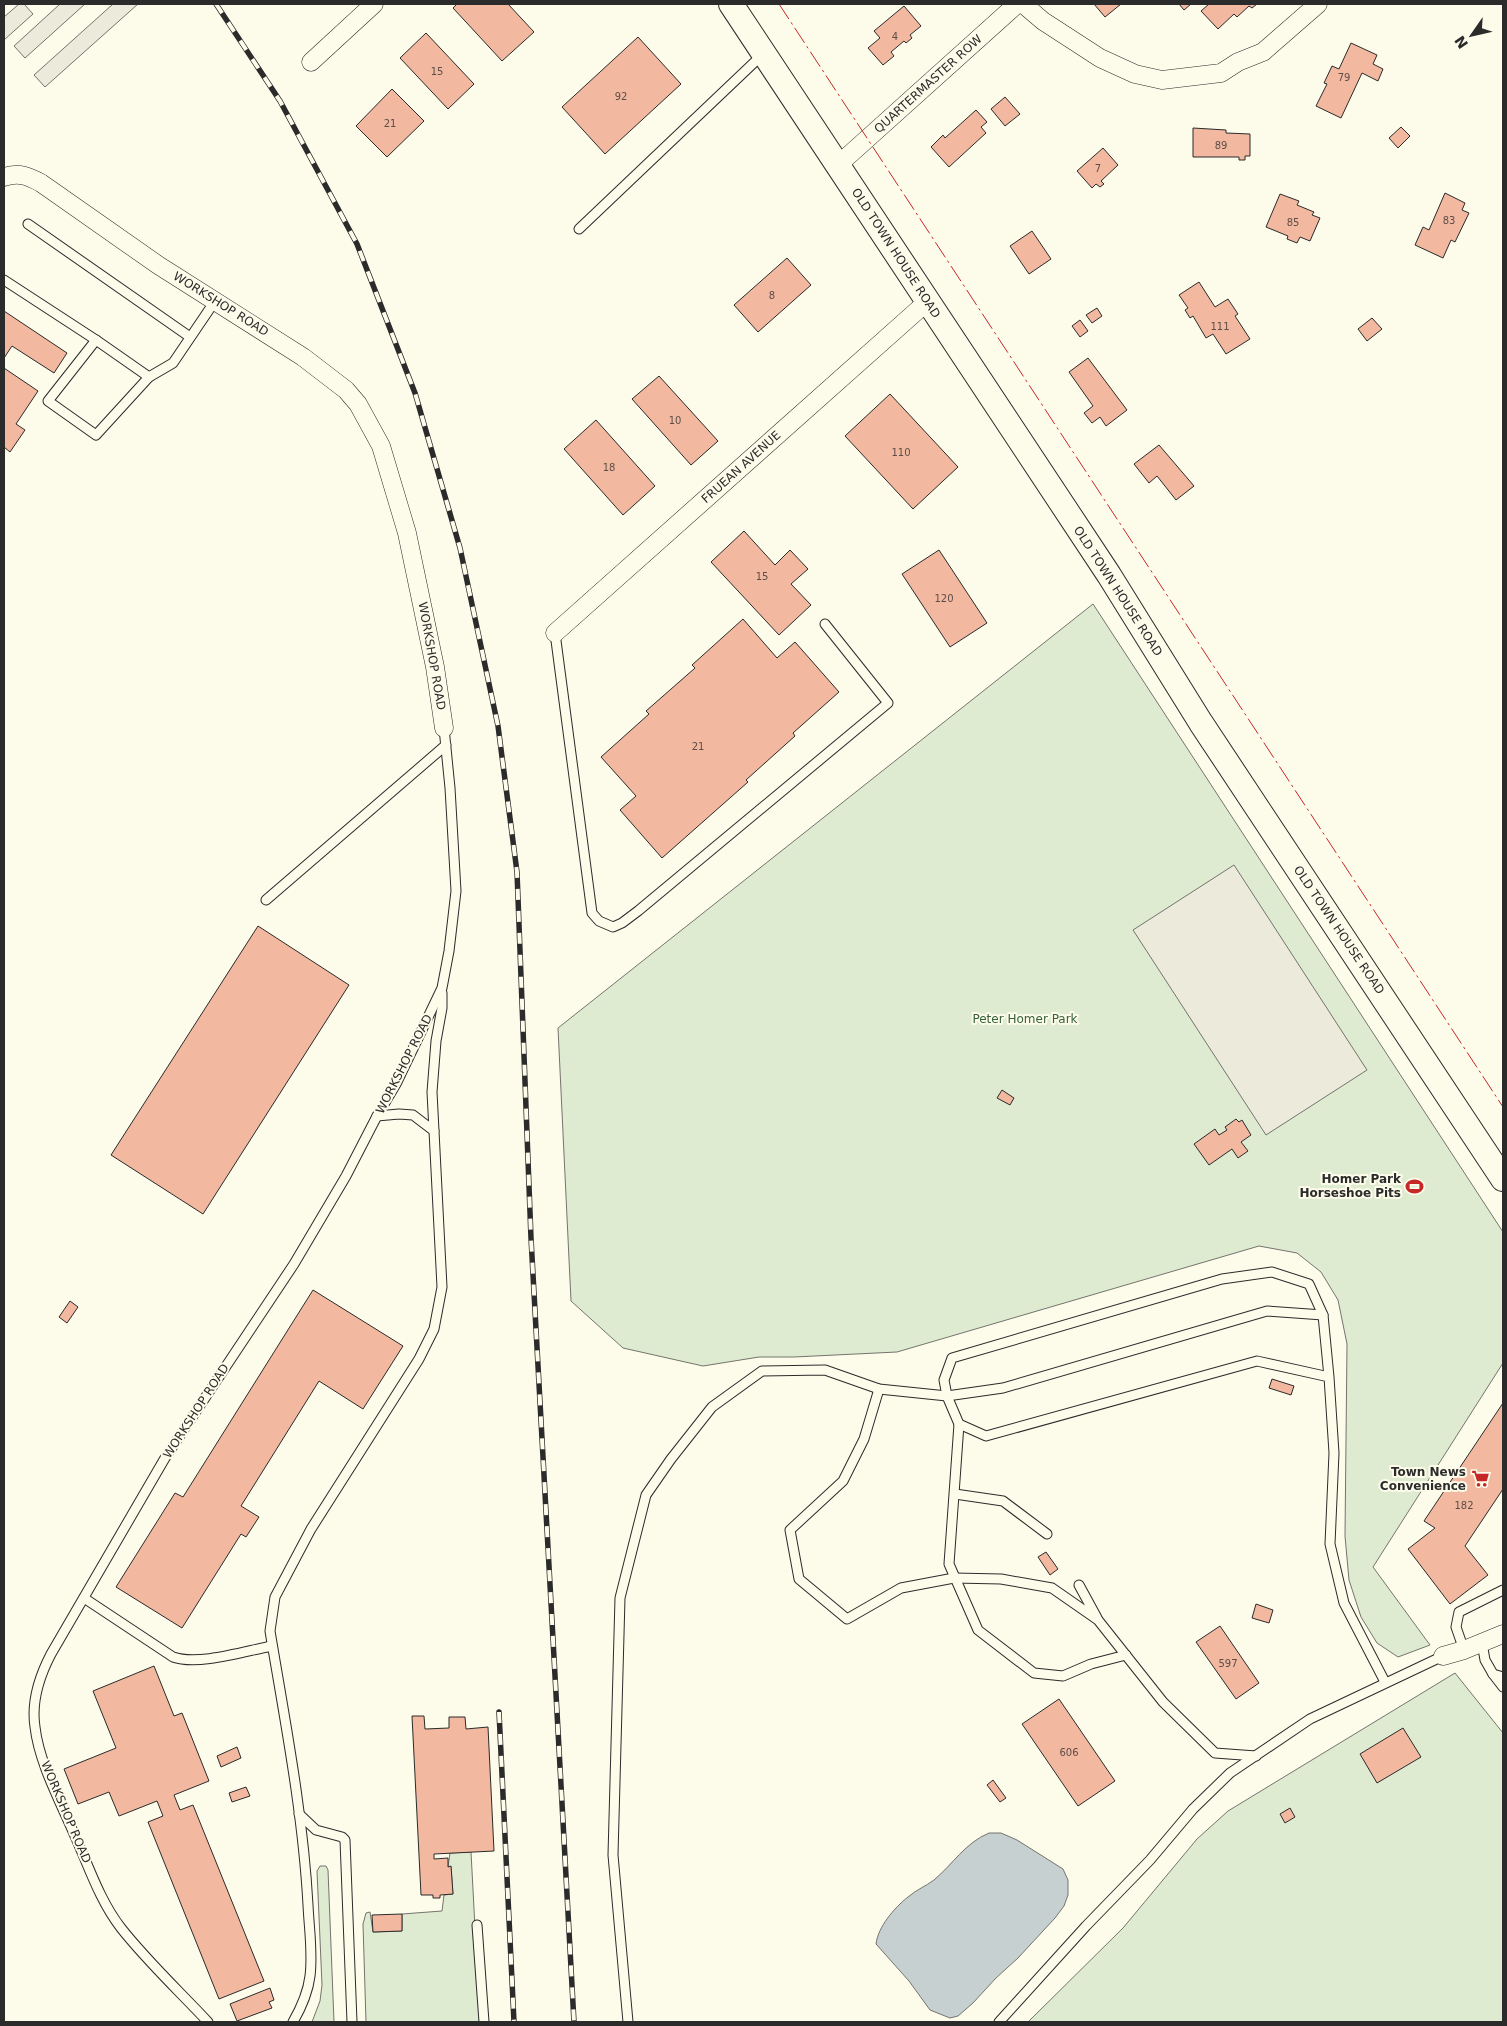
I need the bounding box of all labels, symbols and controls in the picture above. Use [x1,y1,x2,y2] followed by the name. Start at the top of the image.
[1447,10,1497,60] north arrow
[892,31,898,42] house number: 4
[871,32,985,136] street label: QUARTERMASTER ROW
[1451,33,1471,52] text: N
[431,66,443,77] house number: 15
[1338,72,1350,83] house number: 79
[615,91,627,102] house number: 92
[384,118,396,129] house number: 21
[1215,140,1227,151] house number: 89
[1095,163,1101,174] house number: 7
[849,185,943,321] street label: OLD TOWN HOUSE ROAD
[1443,215,1455,226] house number: 83
[1287,217,1299,228] house number: 85
[171,269,271,339] street label: WORKSHOP ROAD
[769,290,775,301] house number: 8
[1210,321,1230,332] house number: 111
[669,415,681,426] house number: 10
[699,428,783,506] street label: FRUEAN AVENUE
[891,447,911,458] house number: 110
[603,462,615,473] house number: 18
[1071,523,1165,659] street label: OLD TOWN HOUSE ROAD
[756,571,768,582] house number: 15
[934,593,954,604] house number: 120
[416,601,448,711] street label: WORKSHOP ROAD
[692,741,704,752] house number: 21
[1291,863,1387,997] street label: OLD TOWN HOUSE ROAD
[373,1012,435,1116] street label: WORKSHOP ROAD
[972,1012,1078,1026] park label: Peter Homer Park
[1299,1172,1402,1200] place label: Homer Park Horseshoe Pits
[1405,1176,1425,1196] sports icon: Homer Park Horseshoe Pits
[160,1361,232,1461] street label: WORKSHOP ROAD
[1380,1465,1466,1493] place label: Town News Convenience
[1470,1469,1490,1489] supermarket icon: Town News Convenience
[1454,1500,1474,1511] house number: 182
[1218,1658,1238,1669] house number: 597
[1059,1747,1079,1758] house number: 606
[38,1759,94,1865] street label: WORKSHOP ROAD

